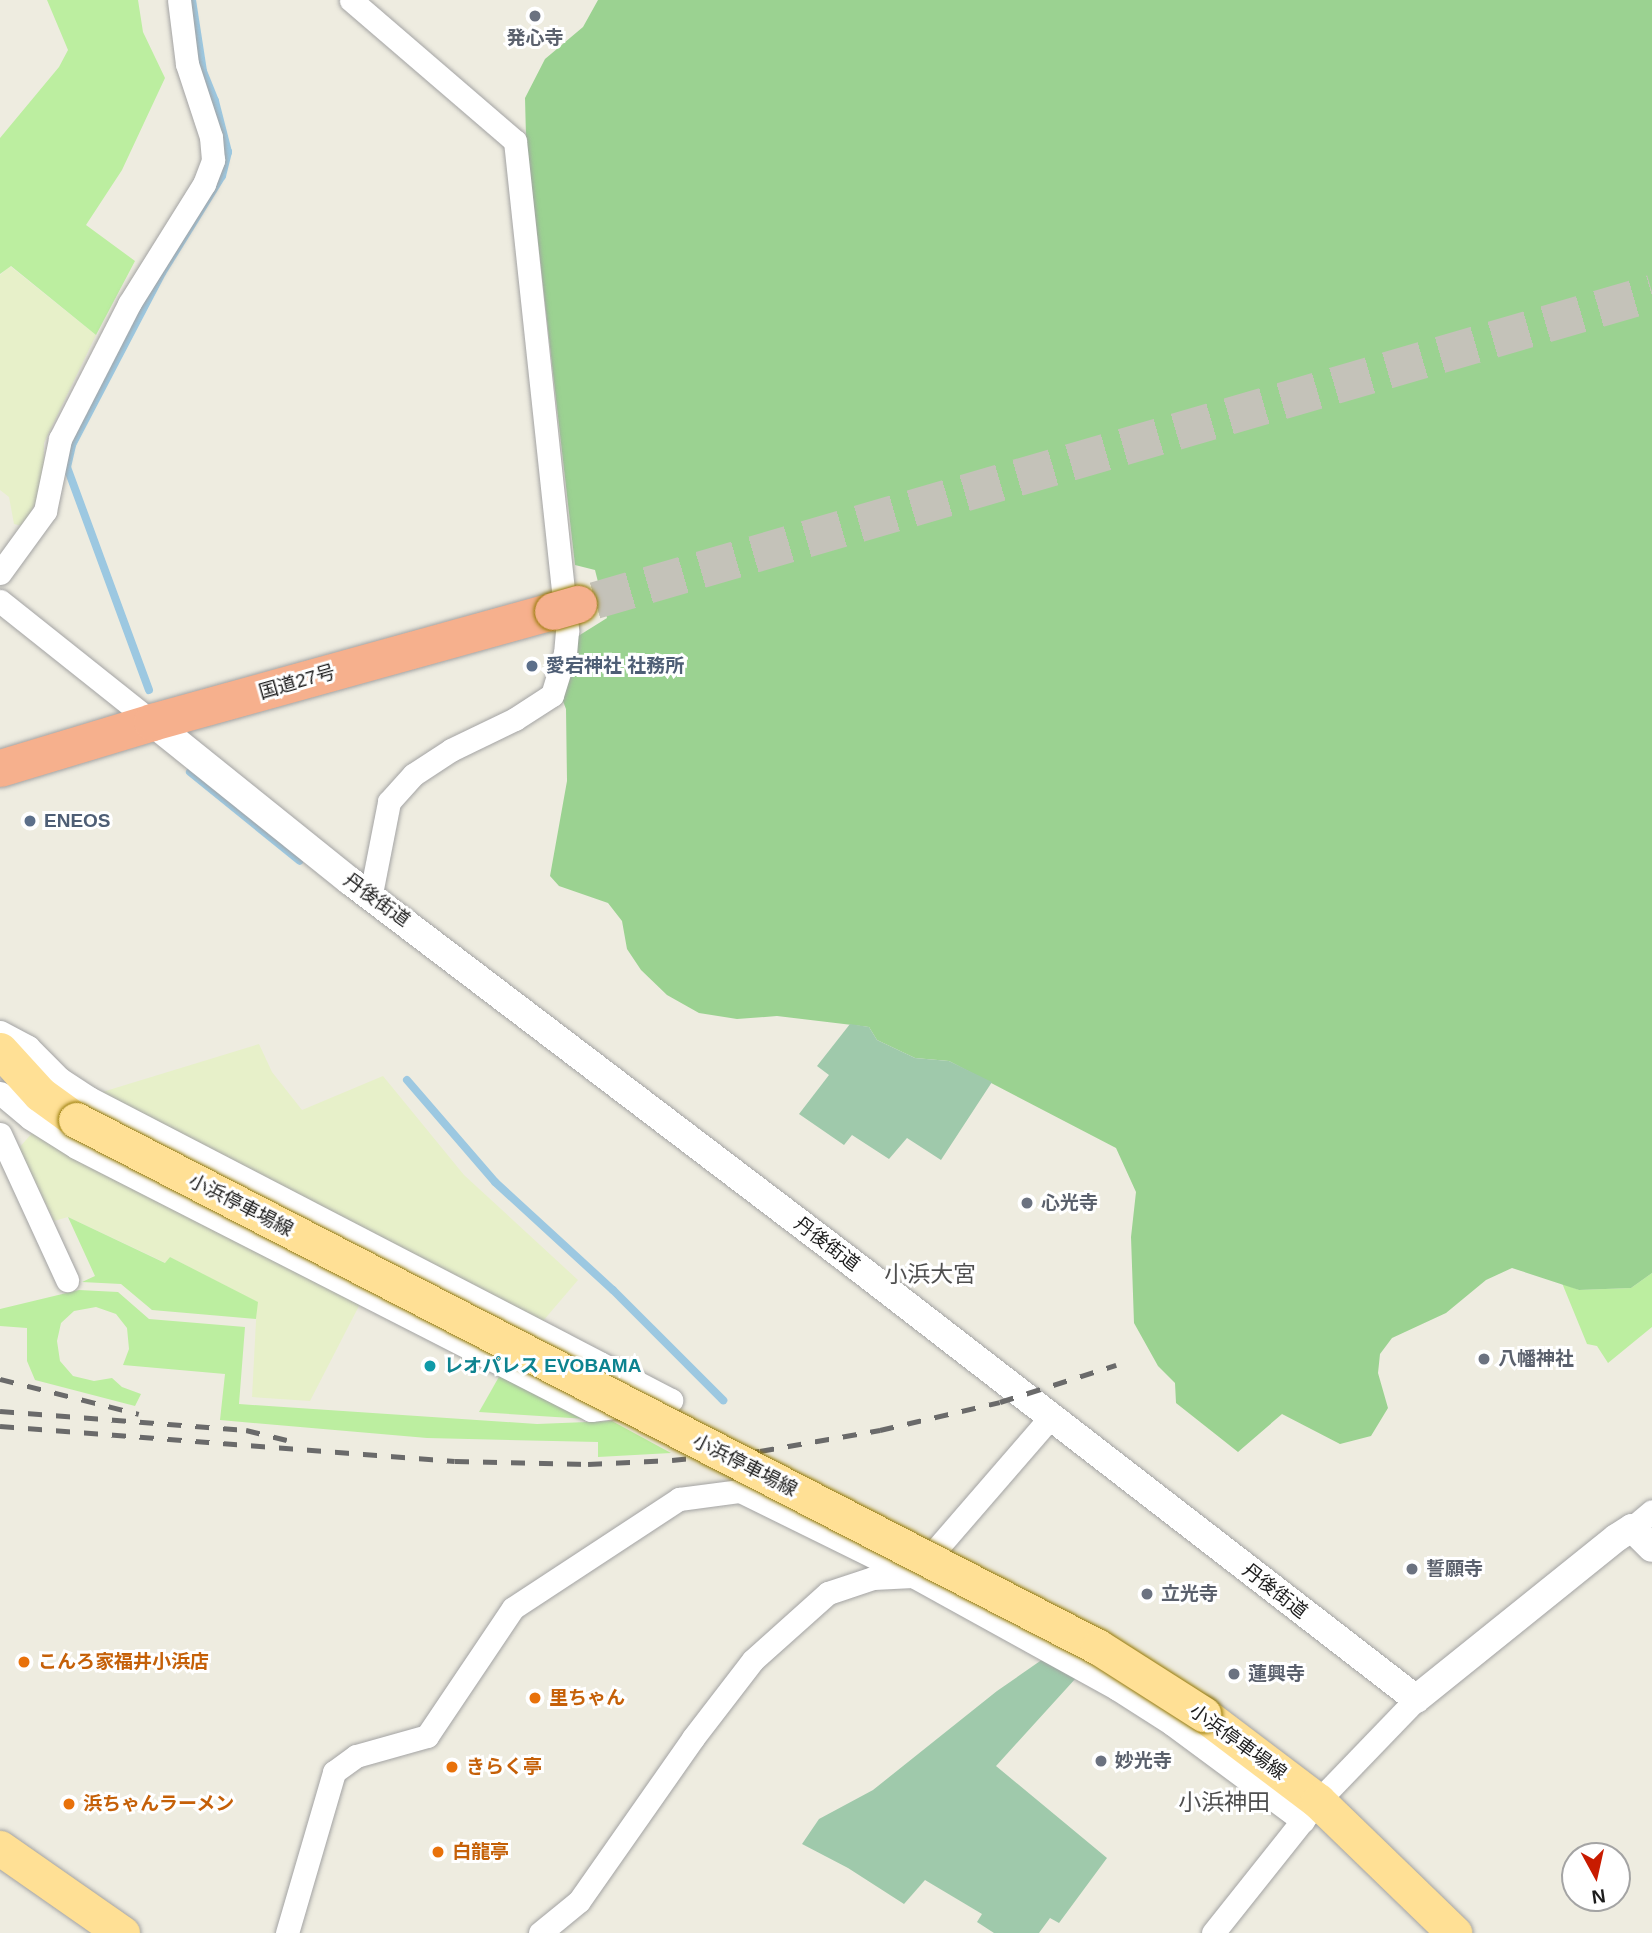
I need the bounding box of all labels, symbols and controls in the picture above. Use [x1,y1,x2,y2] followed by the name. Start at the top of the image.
[527,8,543,24] marker: 発心寺
[507,27,563,49] place label: 発心寺
[546,655,684,677] place label: 愛宕神社 社務所
[524,658,540,674] marker: 愛宕神社 社務所
[256,660,338,704] street label: 国道27号
[44,810,111,832] place label: ENEOS
[22,813,38,829] marker: ENEOS
[340,868,414,932] street label: 丹後街道
[185,1169,297,1241] street label: 小浜停車場線
[1041,1192,1098,1214] place label: 心光寺
[1019,1195,1035,1211] marker: 心光寺
[790,1212,864,1276] street label: 丹後街道
[884,1260,976,1288] district label: 小浜大宮
[1498,1348,1574,1370] place label: 八幡神社
[1476,1351,1492,1367] marker: 八幡神社
[444,1355,641,1377] place label: レオパレス EVOBAMA
[422,1358,438,1374] marker: レオパレス EVOBAMA
[689,1429,801,1501] street label: 小浜停車場線
[1426,1558,1483,1580] place label: 誓願寺
[1238,1559,1312,1623] street label: 丹後街道
[1404,1561,1420,1577] marker: 誓願寺
[1161,1583,1218,1605] place label: 立光寺
[1139,1586,1155,1602] marker: 立光寺
[38,1651,209,1673] place label: こんろ家福井小浜店
[16,1654,32,1670] marker: こんろ家福井小浜店
[1248,1663,1305,1685] place label: 蓮興寺
[1226,1666,1242,1682] marker: 蓮興寺
[549,1687,625,1709] place label: 里ちゃん
[527,1690,543,1706] marker: 里ちゃん
[1185,1699,1291,1785] street label: 小浜停車場線
[1115,1750,1172,1772] place label: 妙光寺
[1093,1753,1109,1769] marker: 妙光寺
[466,1756,542,1778] place label: きらく亭
[444,1759,460,1775] marker: きらく亭
[1178,1788,1270,1816] district label: 小浜神田
[83,1793,235,1815] place label: 浜ちゃんラーメン
[61,1796,77,1812] marker: 浜ちゃんラーメン
[452,1841,509,1863] place label: 白龍亭
[1561,1842,1631,1912] north arrow
[430,1844,446,1860] marker: 白龍亭
[1590,1885,1607,1908] text: N

